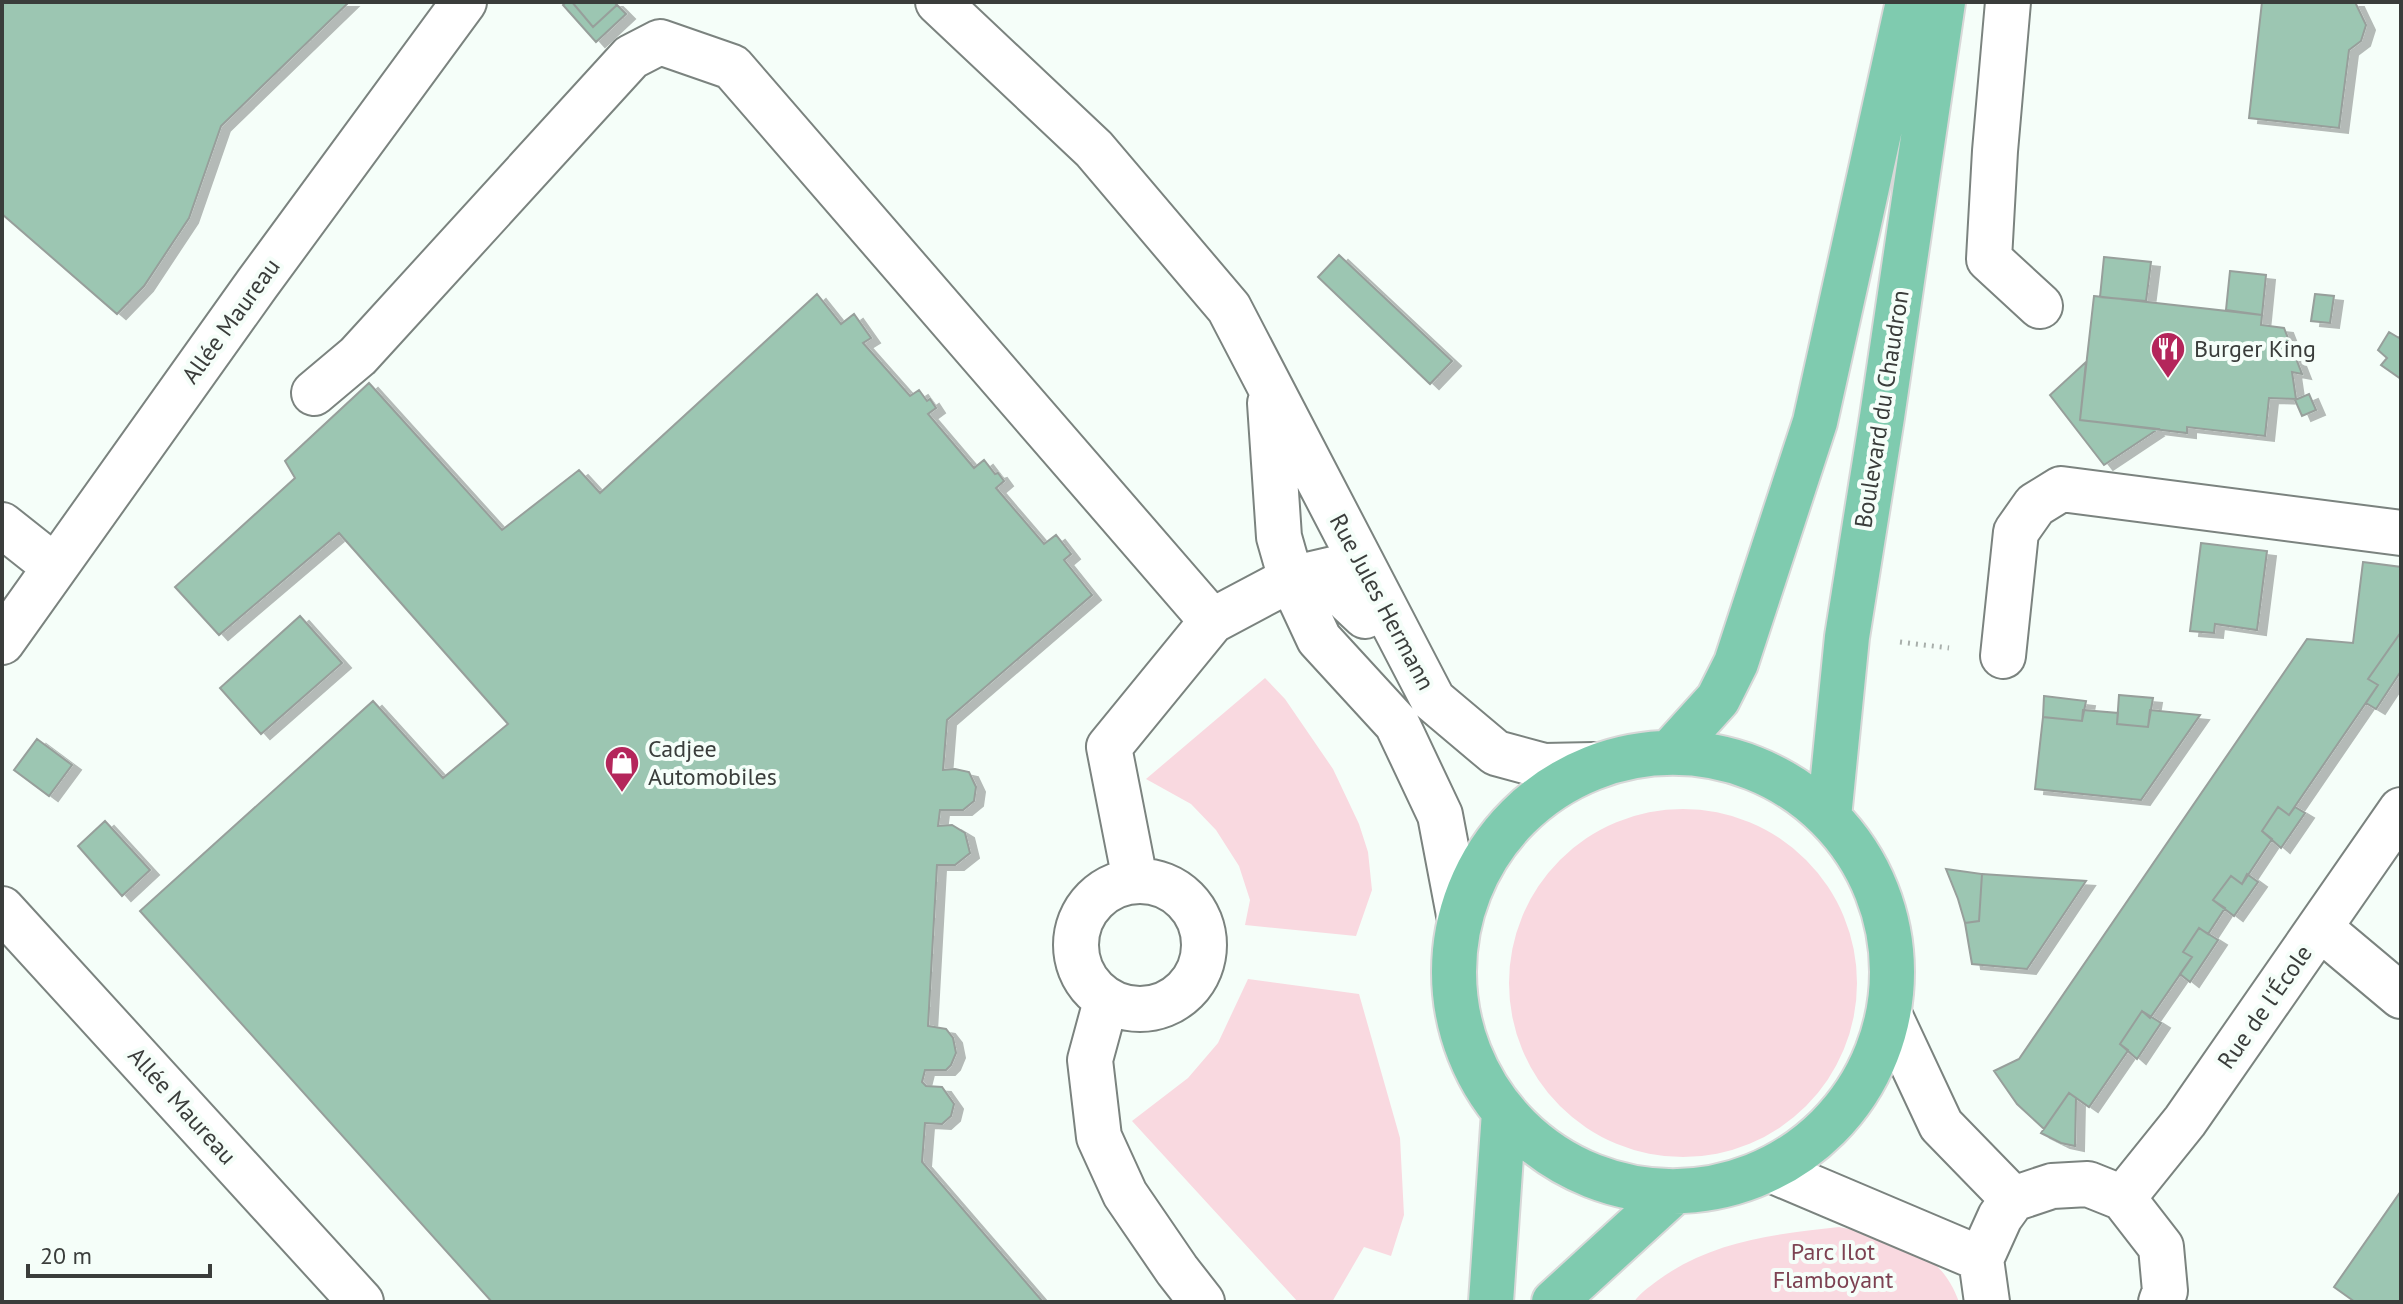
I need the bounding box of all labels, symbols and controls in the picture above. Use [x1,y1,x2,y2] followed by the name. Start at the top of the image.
[175,252,287,390] street label: Allée Maureau
[1847,288,1916,530] street label: Boulevard du Chaudron
[2149,330,2187,380] restaurant icon: Burger King
[2194,333,2316,364] place label: Burger King
[1323,508,1442,695] street label: Rue Jules Hermann
[648,733,777,792] place label: Cadjee Automobiles
[603,744,641,794] shop icon: Cadjee Automobiles
[2210,939,2319,1075] street label: Rue de l'École
[121,1040,243,1171] street label: Allée Maureau
[28,1228,210,1278] scale bar
[1773,1236,1893,1295] park label: Parc Ilot Flamboyant
[40,1240,92,1271] text: 20 m

